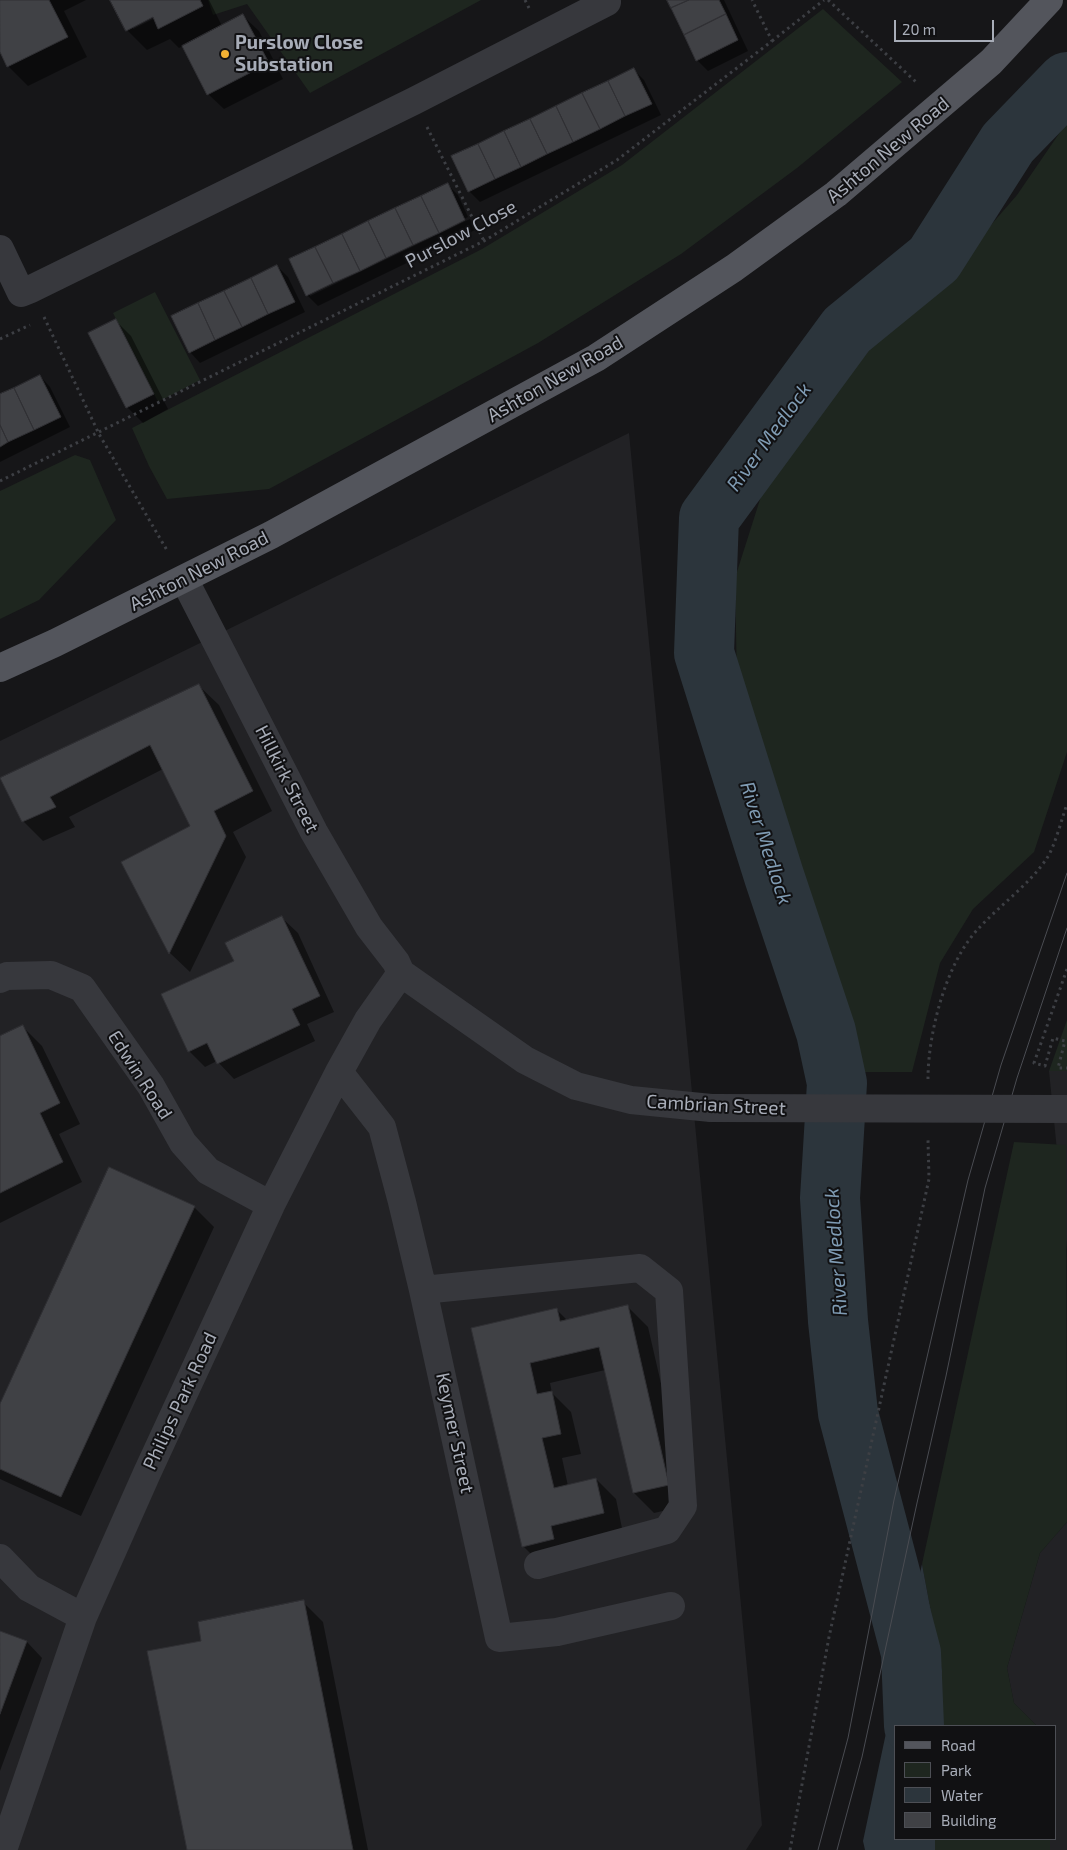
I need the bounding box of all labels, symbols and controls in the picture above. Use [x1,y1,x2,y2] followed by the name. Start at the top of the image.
[897,10,997,42] scale bar
[902,20,936,38] text: 20 m
[235,32,363,76] place label: Purslow Close Substation
[219,48,231,60] marker: Purslow Close Substation
[822,92,954,208] street label: Ashton New Road
[401,195,521,273] street label: Purslow Close
[483,331,627,427] street label: Ashton New Road
[722,378,816,496] water label: River Medlock
[126,526,272,616] street label: Ashton New Road
[250,722,324,836] street label: Hillkirk Street
[735,778,797,908] water label: River Medlock
[103,1026,177,1124] street label: Edwin Road
[646,1090,786,1120] street label: Cambrian Street
[820,1187,852,1317] water label: River Medlock
[138,1329,222,1473] street label: Philips Park Road
[431,1371,479,1495] street label: Keymer Street
[894,1725,1057,1840] legend
[941,1736,976,1754] text: Road
[941,1761,972,1779] text: Park
[941,1786,983,1804] text: Water
[941,1811,996,1829] text: Building

